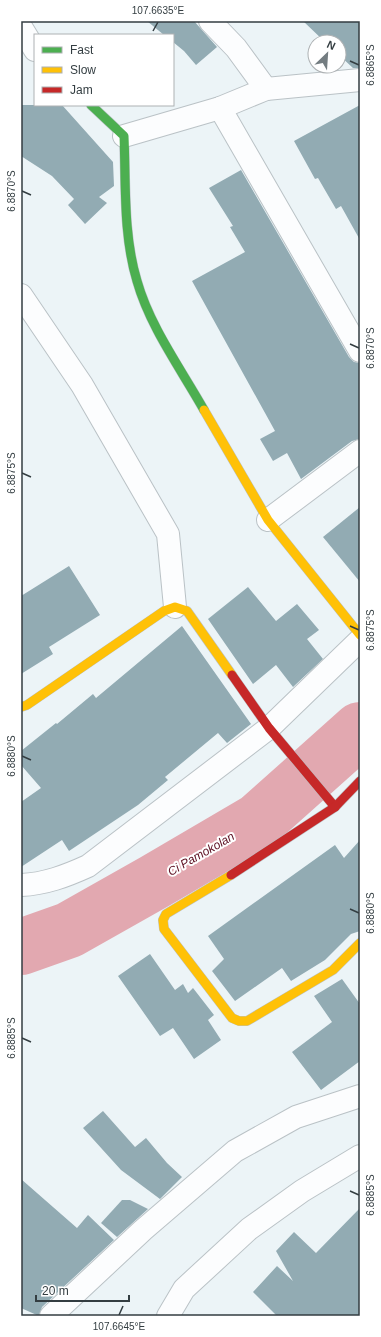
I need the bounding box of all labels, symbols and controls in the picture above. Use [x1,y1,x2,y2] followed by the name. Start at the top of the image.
[132,5,185,16] text: 107.6635°E
[34,34,174,106] legend
[307,34,347,74] north arrow
[325,38,337,52] text: N
[70,43,94,57] text: Fast
[365,44,376,86] text: 6.8865°S
[70,63,96,77] text: Slow
[70,83,93,97] text: Jam
[6,170,17,212] text: 6.8870°S
[365,327,376,369] text: 6.8870°S
[6,452,17,494] text: 6.8875°S
[365,609,376,651] text: 6.8875°S
[6,735,17,777] text: 6.8880°S
[165,829,237,879] water label: Ci Pamokolan
[365,892,376,934] text: 6.8880°S
[6,1017,17,1059] text: 6.8885°S
[365,1174,376,1216] text: 6.8885°S
[36,1277,129,1303] scale bar
[42,1284,69,1298] text: 20 m
[93,1321,146,1332] text: 107.6645°E

